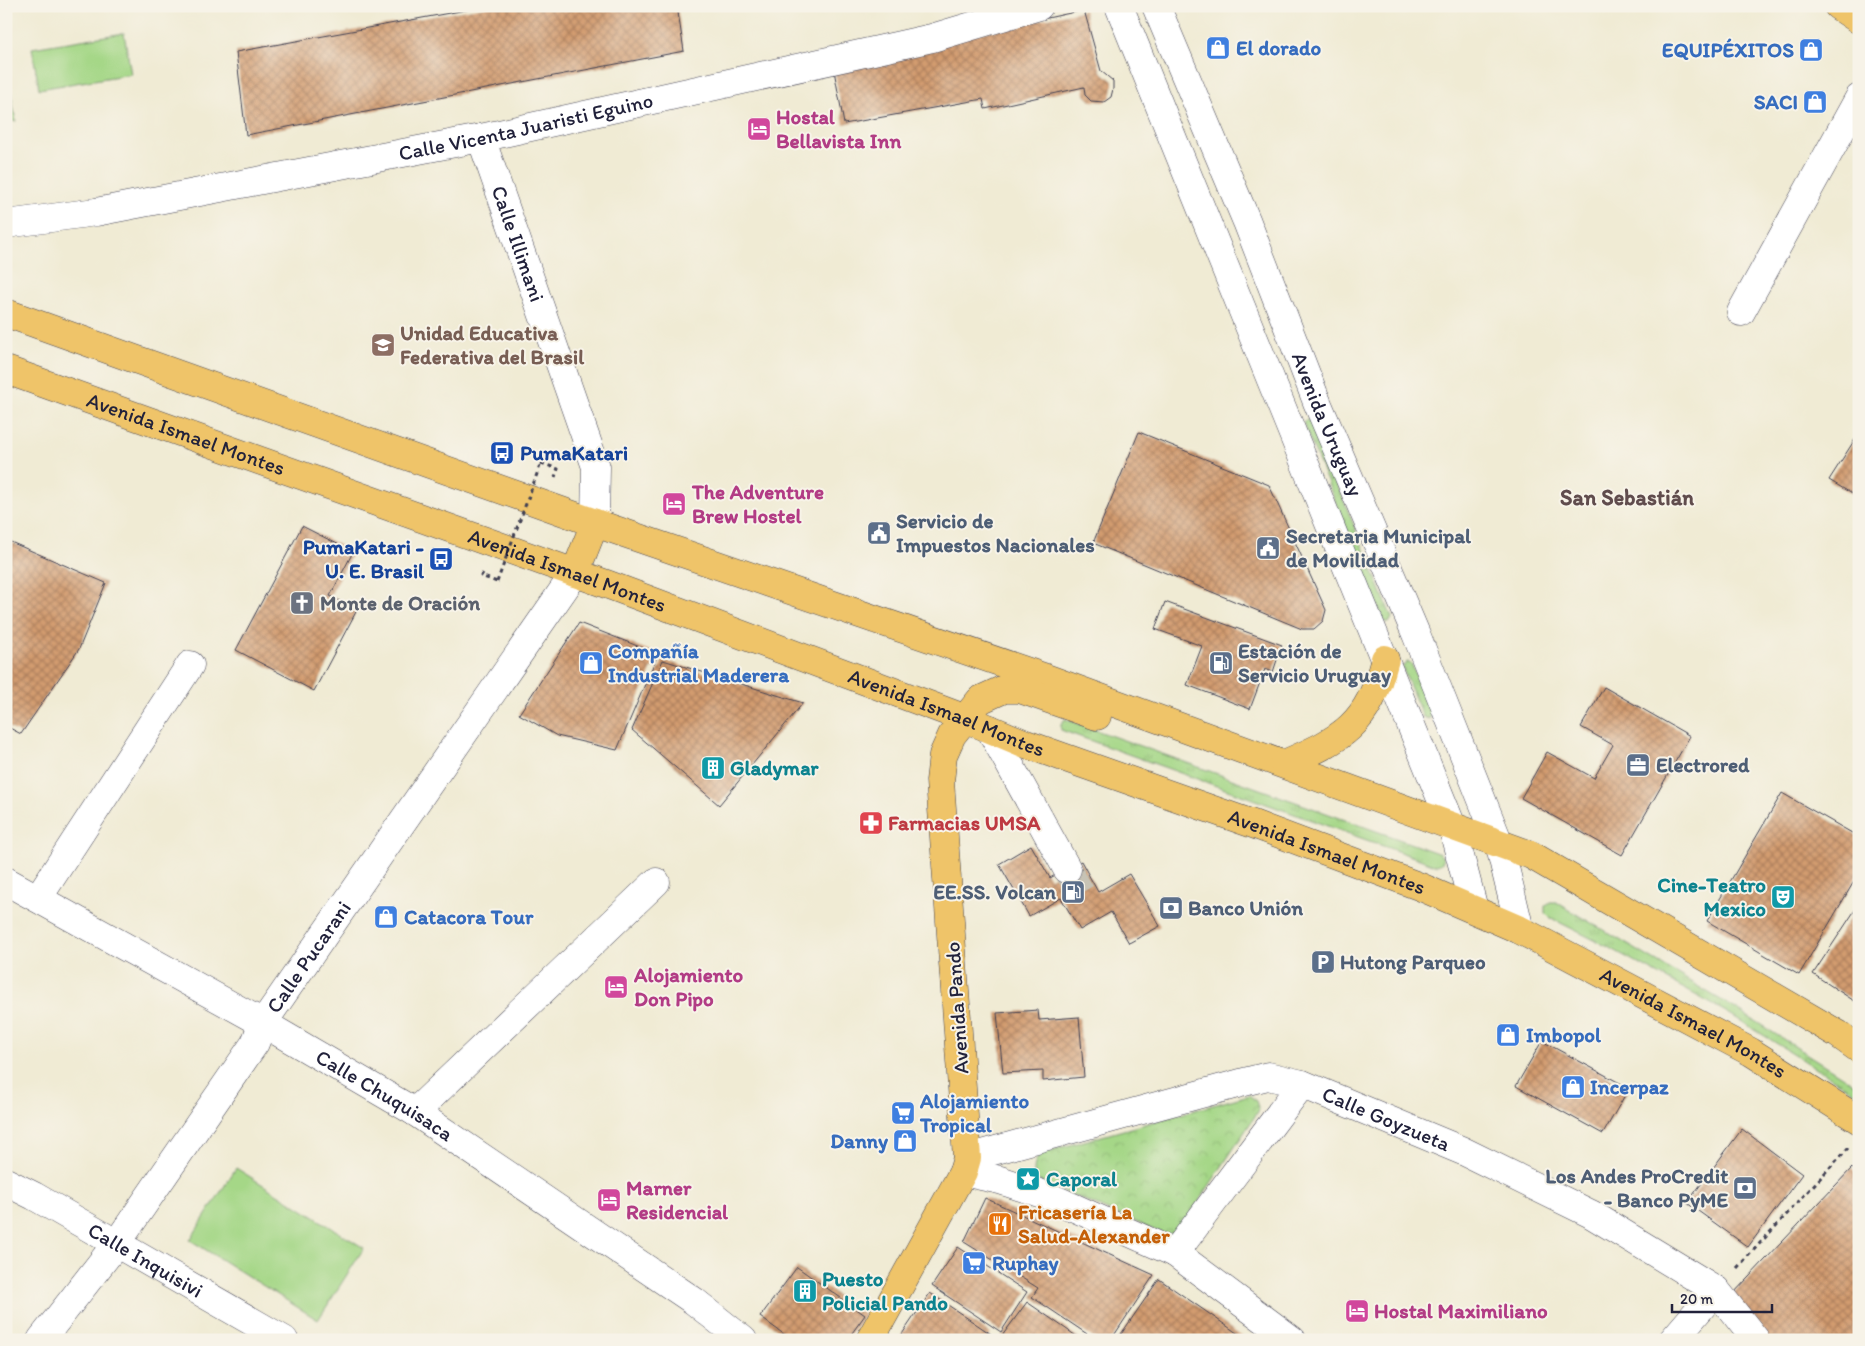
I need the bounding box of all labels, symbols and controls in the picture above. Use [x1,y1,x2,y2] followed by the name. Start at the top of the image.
[1205,35,1231,61] shop icon: El dorado
[1236,35,1322,60] place label: El dorado
[1662,37,1794,62] place label: EQUIPÉXITOS
[1798,37,1824,63] shop icon: EQUIPÉXITOS
[396,87,655,166] street label: Calle Vicenta Juaristi Eguino
[1754,89,1798,114] place label: SACI
[1802,89,1828,115] shop icon: SACI
[776,104,901,153] place label: Hostal Bellavista Inn
[746,116,772,142] hotel icon: Hostal Bellavista Inn
[487,182,550,305] street label: Calle Illimani
[400,320,585,369] place label: Unidad Educativa Federativa del Brasil
[370,332,396,358] school or university icon: Unidad Educativa Federativa del Brasil
[1287,349,1369,500] street label: Avenida Uruguay
[84,387,289,480] street label: Avenida Ismael Montes
[489,440,515,466] bus stop icon: PumaKatari
[520,440,628,465] place label: PumaKatari
[691,479,824,528] place label: The Adventure Brew Hostel
[1560,484,1694,511] district label: San Sebastián
[661,491,687,517] hotel icon: The Adventure Brew Hostel
[896,508,1095,558] place label: Servicio de Impuestos Nacionales
[866,520,892,546] public building icon: Servicio de Impuestos Nacionales
[465,523,670,617] street label: Avenida Ismael Montes
[1286,523,1472,572] place label: Secretaria Municipal de Movilidad
[303,534,425,583] place label: PumaKatari - U. E. Brasil
[1255,535,1281,561] public building icon: Secretaria Municipal de Movilidad
[428,546,454,572] bus stop icon: PumaKatari - U. E. Brasil
[289,590,315,616] church icon: Monte de Oración
[320,590,480,615] place label: Monte de Oración
[608,638,790,687] place label: Compañía Industrial Maderera
[1238,638,1392,688] place label: Estación de Servicio Uruguay
[578,650,604,676] shop icon: Compañía Industrial Maderera
[1208,650,1234,676] fuel station icon: Estación de Servicio Uruguay
[845,663,1048,762] street label: Avenida Ismael Montes
[1625,752,1651,778] office icon: Electrored
[1656,752,1750,777] place label: Electrored
[700,755,726,781] building icon: Gladymar
[730,755,820,781] place label: Gladymar
[1225,803,1429,900] street label: Avenida Ismael Montes
[858,810,884,836] pharmacy icon: Farmacias UMSA
[888,810,1041,835] place label: Farmacias UMSA
[1657,872,1766,921] place label: Cine-Teatro Mexico
[933,879,1056,904] place label: EE.SS. Volcan
[1060,879,1086,905] fuel station icon: EE.SS. Volcan
[1770,884,1796,910] theatre icon: Cine-Teatro Mexico
[1158,895,1184,921] bank icon: Banco Unión
[1188,895,1303,920] place label: Banco Unión
[261,896,356,1018] street label: Calle Pucarani
[373,904,399,930] shop icon: Catacora Tour
[404,904,534,929] place label: Catacora Tour
[939,941,974,1075] street label: Avenida Pando
[1310,949,1336,975] parking icon: Hutong Parqueo
[1340,949,1486,975] place label: Hutong Parqueo
[633,962,743,1012] place label: Alojamiento Don Pipo
[1596,962,1791,1083] street label: Avenida Ismael Montes
[603,974,629,1000] hotel icon: Alojamiento Don Pipo
[1495,1022,1521,1048] shop icon: Imbopol
[1526,1022,1602,1048] place label: Imbopol
[311,1044,458,1146] street label: Calle Chuquisaca
[1560,1074,1586,1100] shop icon: Incerpaz
[1590,1074,1669,1100] place label: Incerpaz
[1319,1081,1454,1156] street label: Calle Goyzueta
[919,1088,1029,1138] place label: Alojamiento Tropical
[890,1100,916,1126] supermarket icon: Alojamiento Tropical
[830,1128,889,1154] place label: Danny
[892,1128,918,1154] shop icon: Danny
[1545,1163,1728,1213] place label: Los Andes ProCredit - Banco PyME
[1015,1166,1041,1192] place icon: Caporal
[1046,1166,1118,1192] place label: Caporal
[626,1175,729,1224] place label: Marner Residencial
[1732,1175,1758,1201] bank icon: Los Andes ProCredit - Banco PyME
[596,1187,622,1213] hotel icon: Marner Residencial
[1018,1199,1170,1248] place label: Fricasería La Salud-Alexander
[987,1211,1013,1237] restaurant icon: Fricasería La Salud-Alexander
[84,1217,208,1303] street label: Calle Inquisivi
[961,1250,987,1276] supermarket icon: Ruphay
[992,1250,1059,1276] place label: Ruphay
[822,1266,948,1315] place label: Puesto Policial Pando
[792,1278,818,1304] building icon: Puesto Policial Pando
[1672,1281,1772,1313] scale bar
[1680,1290,1714,1308] text: 20 m
[1344,1298,1370,1324] hotel icon: Hostal Maximiliano
[1374,1298,1548,1323] place label: Hostal Maximiliano

